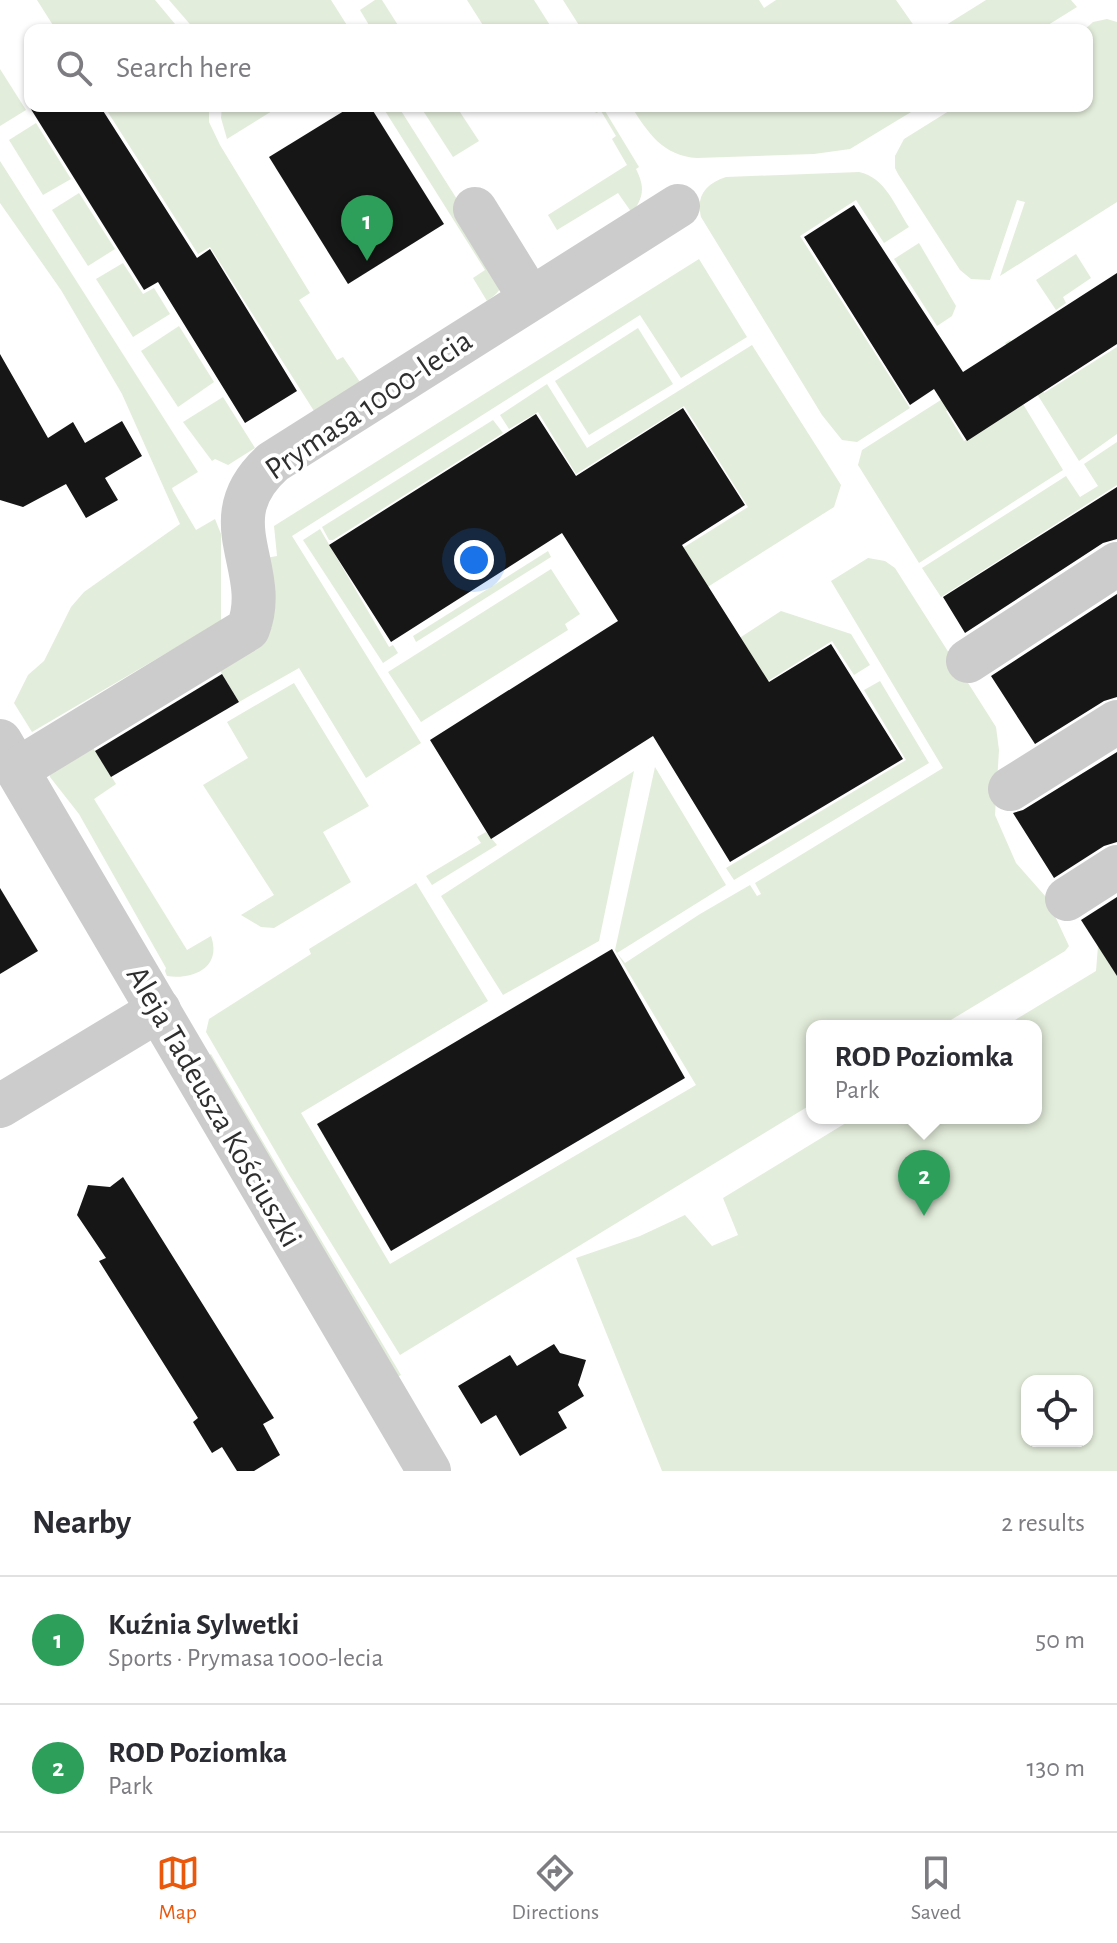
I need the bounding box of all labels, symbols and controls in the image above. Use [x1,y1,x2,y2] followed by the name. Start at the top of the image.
[24,24,1093,112] search box
[52,46,96,90] icon: search
[116,53,252,83] text: Search here
[341,195,393,261] pin: 1
[259,324,478,486] street label: Prymasa 1000-lecia
[454,540,494,580] your location
[121,960,308,1253] street label: Aleja Tadeusza Kościuszki
[806,1020,1042,1124] popup
[834,1042,1014,1072] text: ROD Poziomka
[834,1077,879,1103] text: Park
[898,1150,950,1216] pin: 2
[1021,1375,1093,1447] map controls
[1021,1375,1093,1447] button: locate
[32,1506,131,1540] text: Nearby
[1001,1510,1085,1536] text: 2 results
[108,1610,299,1640] text: Kuźnia Sylwetki
[53,1627,63,1653] text: 1
[1035,1627,1085,1653] text: 50 m
[108,1645,383,1671] text: Sports · Prymasa 1000-lecia
[108,1738,287,1768] text: ROD Poziomka
[52,1755,64,1781] text: 2
[1027,1755,1085,1781] text: 130 m
[108,1773,153,1799] text: Park
[156,1851,200,1925] tab: Map
[511,1851,599,1925] tab: Directions
[911,1851,961,1925] tab: Saved

